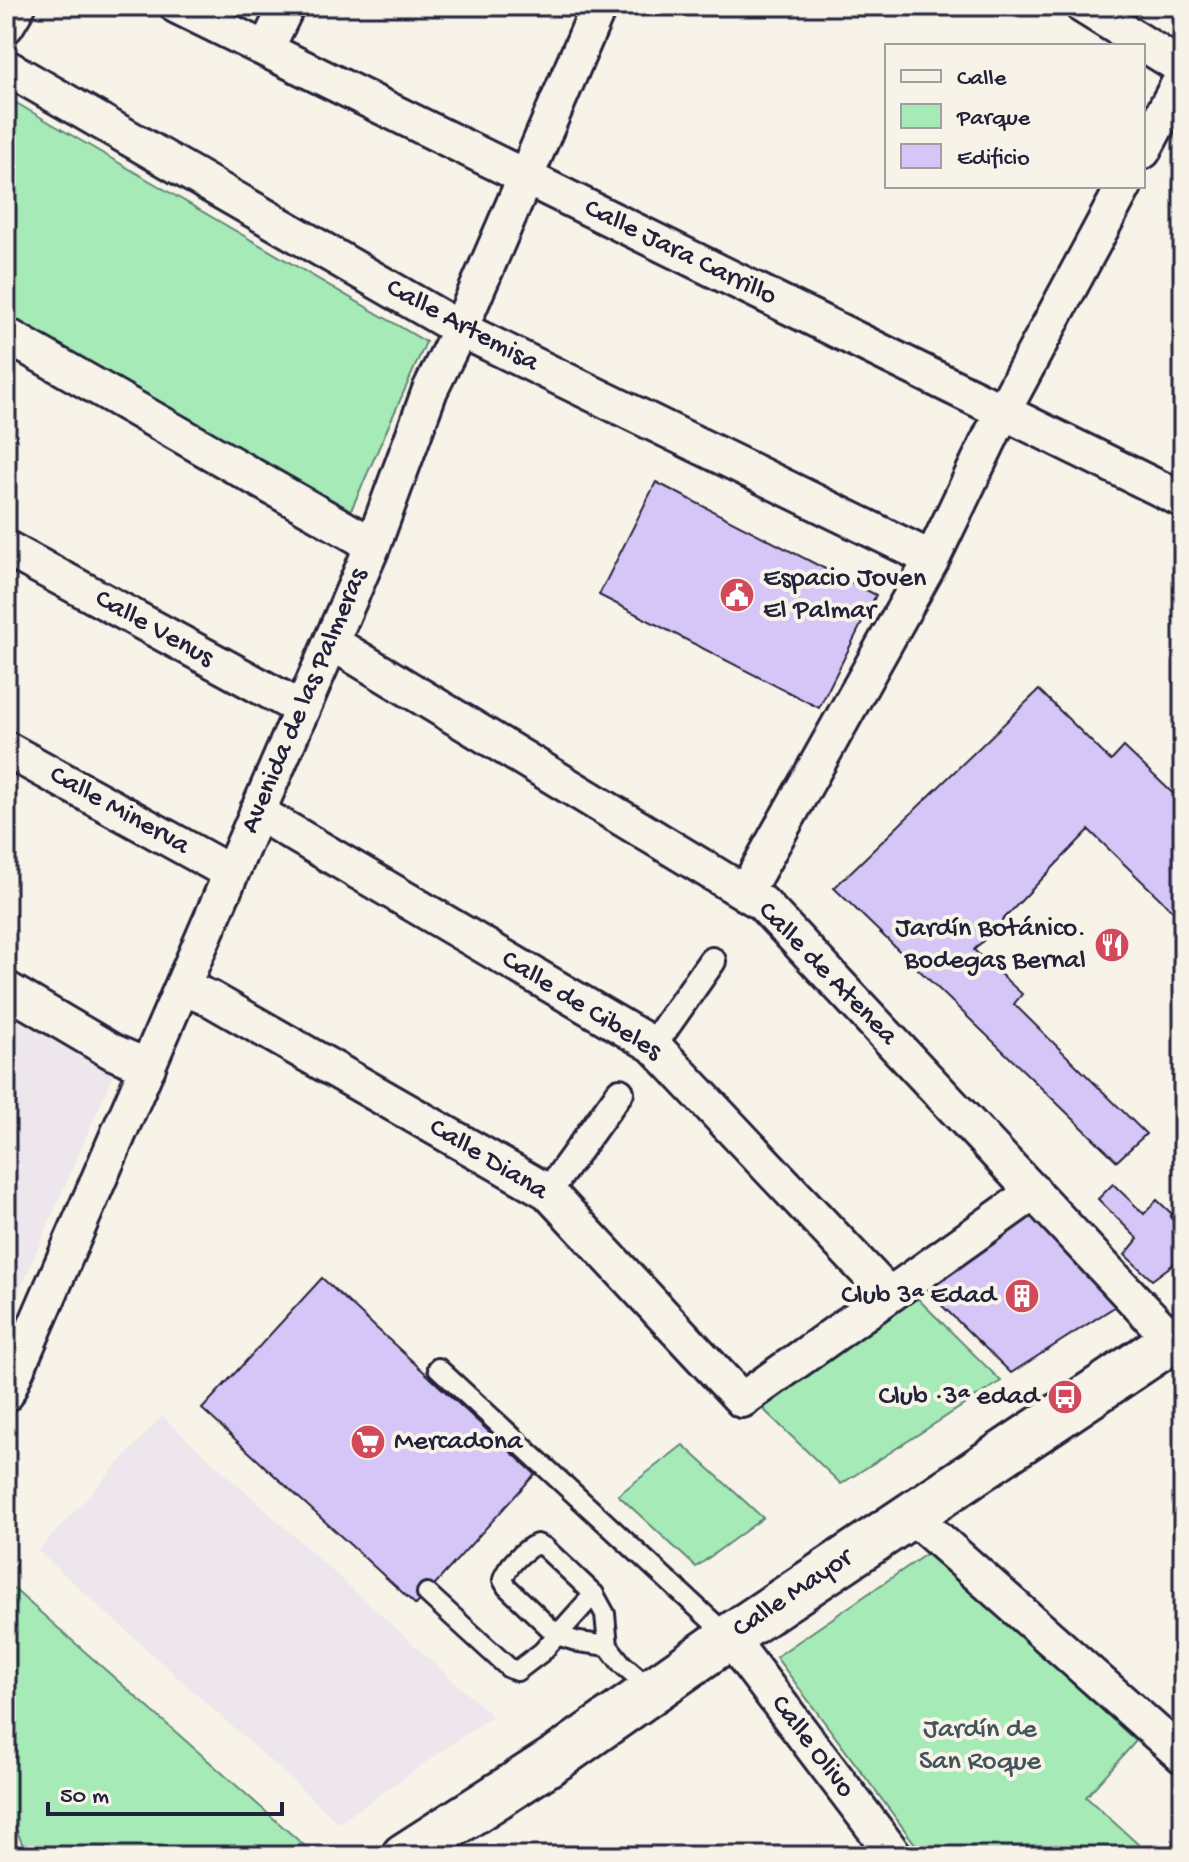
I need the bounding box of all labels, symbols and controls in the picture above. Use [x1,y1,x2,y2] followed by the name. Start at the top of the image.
[885,44,1145,188] legend
[957,65,1007,94] text: Calle
[956,105,1031,134] text: Parque
[957,145,1030,174] text: Edificio
[578,192,782,314] street label: Calle Jara Carrillo
[380,272,545,381] street label: Calle Artemisa
[234,563,376,838] street label: Avenida de las Palmeras
[763,563,927,628] place label: Espacio Joven El Palmar
[718,576,756,614] public building icon: Espacio Joven El Palmar
[89,583,220,675] street label: Calle Venus
[43,759,196,864] street label: Calle Minerva
[750,895,905,1054] street label: Calle de Atenea
[895,913,1086,978] place label: Jardín Botánico. Bodegas Bernal
[1093,926,1131,964] restaurant icon: Jardín Botánico. Bodegas Bernal
[495,944,668,1069] street label: Calle de Cibeles
[423,1112,555,1209] street label: Calle Diana
[1003,1277,1041,1315] building icon: Club 3ª Edad
[841,1280,999,1313] place label: Club 3ª Edad
[1046,1378,1084,1416] bus stop icon: Club ·3ª edad
[879,1381,1042,1414] place label: Club ·3ª edad
[349,1423,387,1461] supermarket icon: Mercadona
[394,1426,524,1459] place label: Mercadona
[727,1541,861,1646] street label: Calle Mayor
[763,1689,861,1805] street label: Calle Olivo
[919,1714,1042,1779] park label: Jardín de San Roque
[48,1766,282,1816] scale bar
[60,1783,109,1812] text: 50 m

